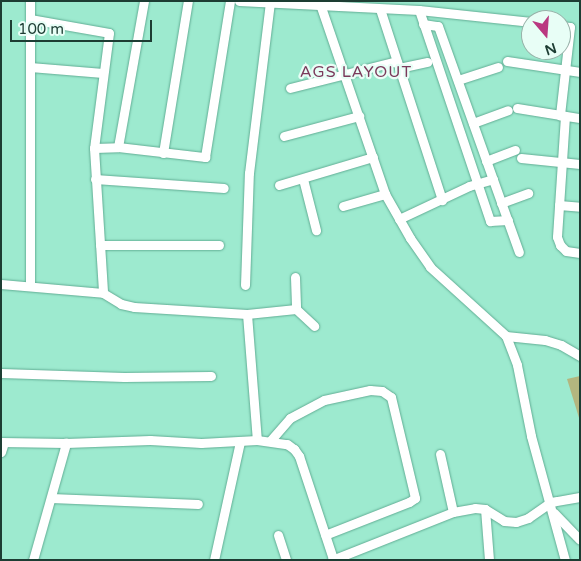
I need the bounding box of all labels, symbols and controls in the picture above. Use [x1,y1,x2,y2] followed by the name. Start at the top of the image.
[12,10,155,42] scale bar
[521,10,571,60] north arrow
[18,20,64,38] text: 100 m
[543,39,558,59] text: N
[299,62,413,82] district label: AGS LAYOUT

